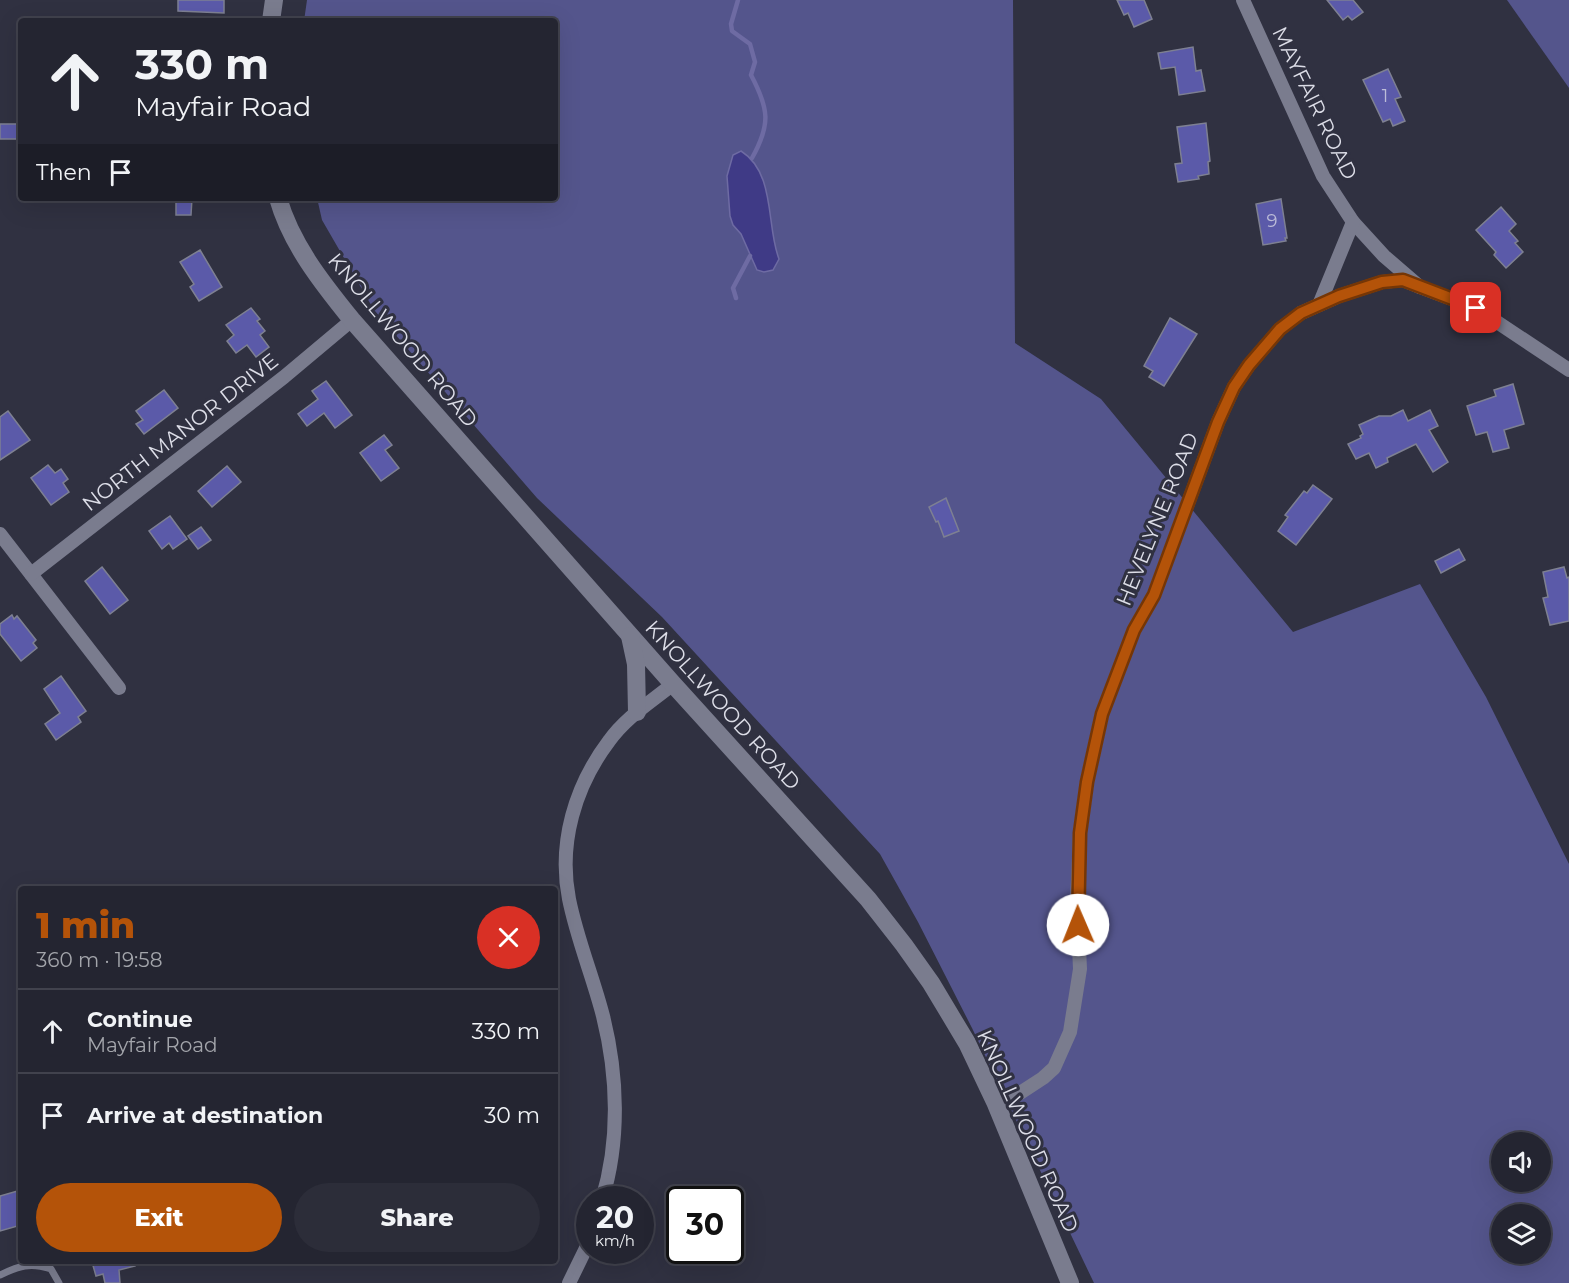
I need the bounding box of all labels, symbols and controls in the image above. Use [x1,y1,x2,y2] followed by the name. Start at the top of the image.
[1267,23,1363,183] street label: MAYFAIR ROAD
[135,38,269,90] text: 330 m
[36,42,114,120] icon: ahead
[1382,85,1388,107] house number: 1
[135,90,311,123] text: Mayfair Road
[104,156,137,189] icon: arrive
[36,159,92,186] text: Then
[1267,210,1278,232] house number: 9
[323,248,483,432] street label: KNOLLWOOD ROAD
[1450,282,1501,333] pin
[1459,291,1492,324] icon: arrive
[77,348,283,516] street label: NORTH MANOR DRIVE
[1111,429,1203,609] street label: HEVELYNE ROAD
[640,615,806,795] street label: KNOLLWOOD ROAD
[1046,893,1110,957] position arrow
[36,903,135,947] text: 1 min
[477,906,540,969] button: close
[36,948,162,972] text: 360 m · 19:58
[87,1006,193,1033] text: Continue
[36,1015,69,1048] icon: ahead
[472,1018,540,1045] text: 330 m
[972,1026,1084,1236] street label: KNOLLWOOD ROAD
[87,1033,218,1057] text: Mayfair Road
[36,1099,69,1132] icon: arrive
[87,1102,323,1129] text: Arrive at destination
[484,1102,540,1129] text: 30 m
[1491,1132,1551,1264] map controls
[1491,1132,1551,1192] button: sound
[36,1183,282,1252] button: Exit
[294,1183,540,1252] button: Share
[666,1186,744,1264] speed limit sign: 30
[596,1199,634,1236] text: 20
[1491,1204,1551,1264] button: layers
[595,1231,635,1250] text: km/h

